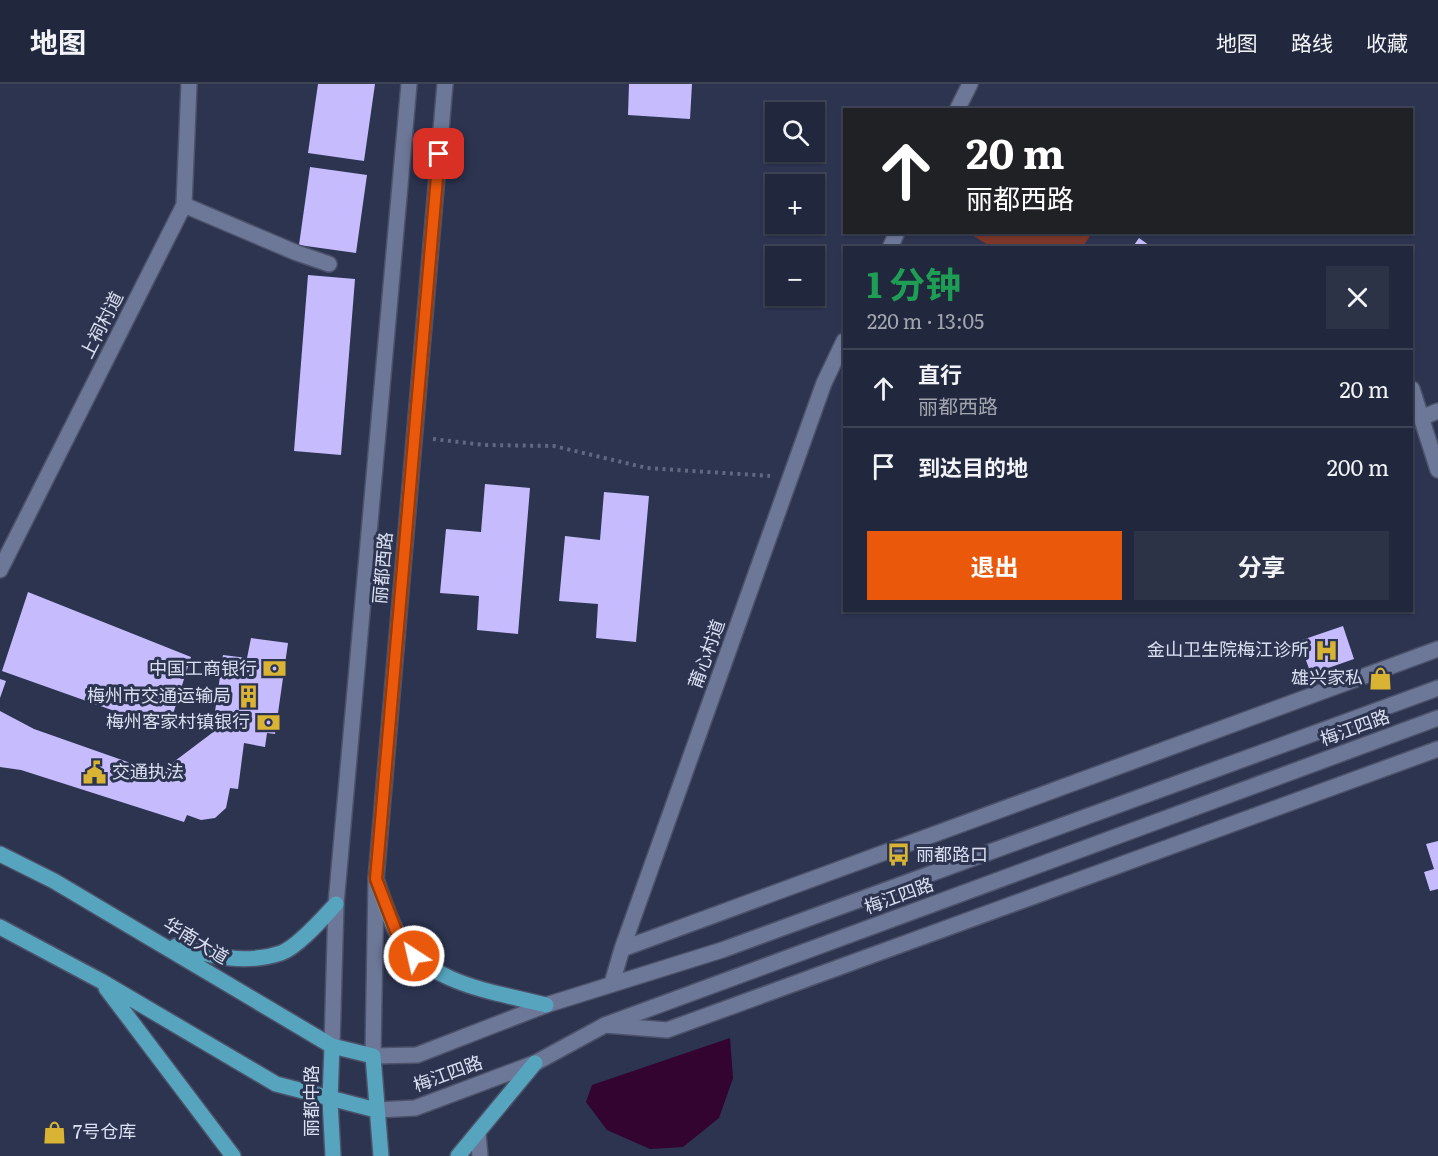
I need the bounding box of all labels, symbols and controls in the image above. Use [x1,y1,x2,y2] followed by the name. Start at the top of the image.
[30,20,86,62] text: 地图
[1216,26,1258,57] text: 地图
[1291,26,1333,57] text: 路线
[1366,26,1408,57] text: 收藏
[765,102,825,306] map controls
[765,102,825,162] button: search
[966,120,1065,182] text: 20 m
[413,128,464,179] pin
[867,132,945,210] icon: ahead
[422,137,455,170] icon: arrive
[765,174,825,234] button: +
[966,177,1074,217] text: 丽都西路
[765,246,825,306] button: −
[867,256,961,309] text: 1 分钟
[1326,266,1389,329] button: close
[72,286,129,363] street label: 上祠村道
[867,305,984,335] text: 220 m · 13:05
[918,357,962,390] text: 直行
[867,372,900,405] icon: ahead
[1339,372,1389,405] text: 20 m
[918,390,998,420] text: 丽都西路
[867,450,900,483] icon: arrive
[918,450,1028,483] text: 到达目的地
[1327,450,1389,483] text: 200 m
[365,531,398,605] street label: 丽都西路
[867,531,1122,600] button: 退出
[1134,531,1389,600] button: 分享
[681,615,731,692] street label: 莆心村道
[1147,635,1309,662] place label: 金山卫生院梅江诊所
[1314,637,1340,663] hospital icon: 金山卫生院梅江诊所
[149,654,257,681] place label: 中国工商银行
[262,656,288,682] bank icon: 中国工商银行
[1291,663,1363,690] place label: 雄兴家私
[1368,665,1394,691] shop icon: 雄兴家私
[87,681,231,708] place label: 梅州市交通运输局
[236,683,262,709] building icon: 梅州市交通运输局
[1316,702,1393,752] street label: 梅江四路
[106,707,250,734] place label: 梅州客家村镇银行
[255,709,281,735] bank icon: 梅州客家村镇银行
[112,757,184,784] place label: 交通执法
[81,759,107,785] public building icon: 交通执法
[916,840,988,867] place label: 丽都路口
[885,842,911,868] bus stop icon: 丽都路口
[860,870,937,920] street label: 梅江四路
[159,910,235,970] street label: 华南大道
[382,924,446,988] position arrow
[409,1048,486,1098] street label: 梅江四路
[297,1065,324,1137] street label: 丽都中路
[73,1117,136,1144] place label: 7号仓库
[42,1119,68,1145] shop icon: 7号仓库

